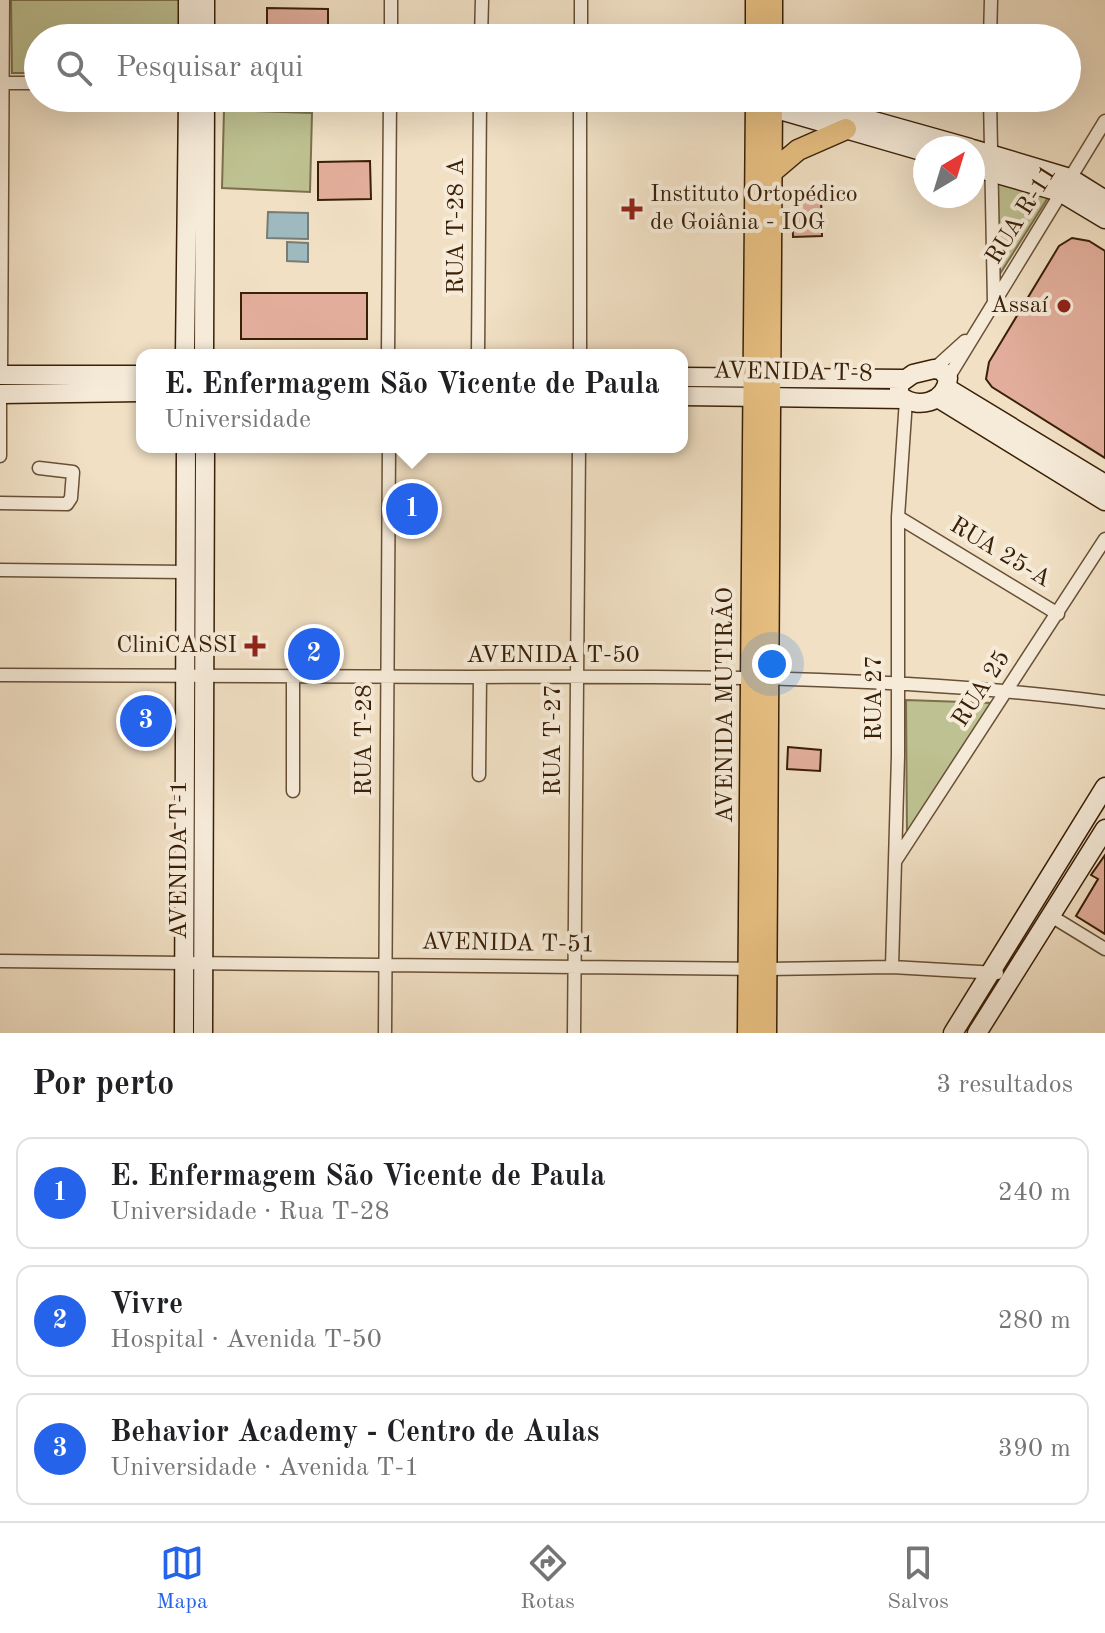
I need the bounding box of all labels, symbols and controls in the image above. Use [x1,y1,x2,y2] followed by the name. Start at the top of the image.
[24,24,1081,112] search box
[52,46,96,90] icon: search
[116,53,303,83] text: Pesquisar aqui
[913,136,985,208] north arrow
[445,158,469,294] street label: RUA T-28 A
[982,161,1062,269] street label: RUA R-11
[650,183,858,235] place label: Instituto Ortopédico de Goiânia - IOG
[621,198,643,220] marker: Instituto Ortopédico de Goiânia - IOG
[990,294,1049,318] place label: Assaí
[1055,297,1073,315] marker: Assaí
[136,349,688,453] popup
[713,360,873,386] street label: AVENIDA T-8
[164,370,660,400] text: E. Enfermagem São Vicente de Paula
[164,407,311,433] text: Universidade
[386,479,438,539] pin: 1
[945,514,1055,592] street label: RUA 25-A
[710,587,738,823] street label: AVENIDA MUTIRÃO
[288,624,340,684] pin: 2
[116,634,237,658] place label: CliniCASSI
[244,635,266,657] marker: CliniCASSI
[466,644,640,668] street label: AVENIDA T-50
[752,644,792,684] your location
[949,647,1015,731] street label: RUA 25
[863,655,887,741] street label: RUA 27
[353,684,377,796] street label: RUA T-28
[542,684,566,796] street label: RUA T-27
[120,691,172,751] pin: 3
[168,780,192,940] street label: AVENIDA T-1
[421,930,595,958] street label: AVENIDA T-51
[32,1068,174,1102] text: Por perto
[936,1072,1073,1098] text: 3 resultados
[110,1162,605,1192] text: E. Enfermagem São Vicente de Paula
[52,1180,68,1206] text: 1
[998,1180,1071,1206] text: 240 m
[110,1199,390,1225] text: Universidade · Rua T-28
[110,1290,183,1320] text: Vivre
[52,1308,68,1334] text: 2
[998,1308,1071,1334] text: 280 m
[110,1327,382,1353] text: Hospital · Avenida T-50
[110,1418,599,1448] text: Behavior Academy - Centro de Aulas
[52,1436,68,1462] text: 3
[998,1436,1071,1462] text: 390 m
[110,1455,419,1481] text: Universidade · Avenida T-1
[156,1541,208,1616] tab: Mapa
[520,1541,575,1616] tab: Rotas
[887,1541,949,1616] tab: Salvos

